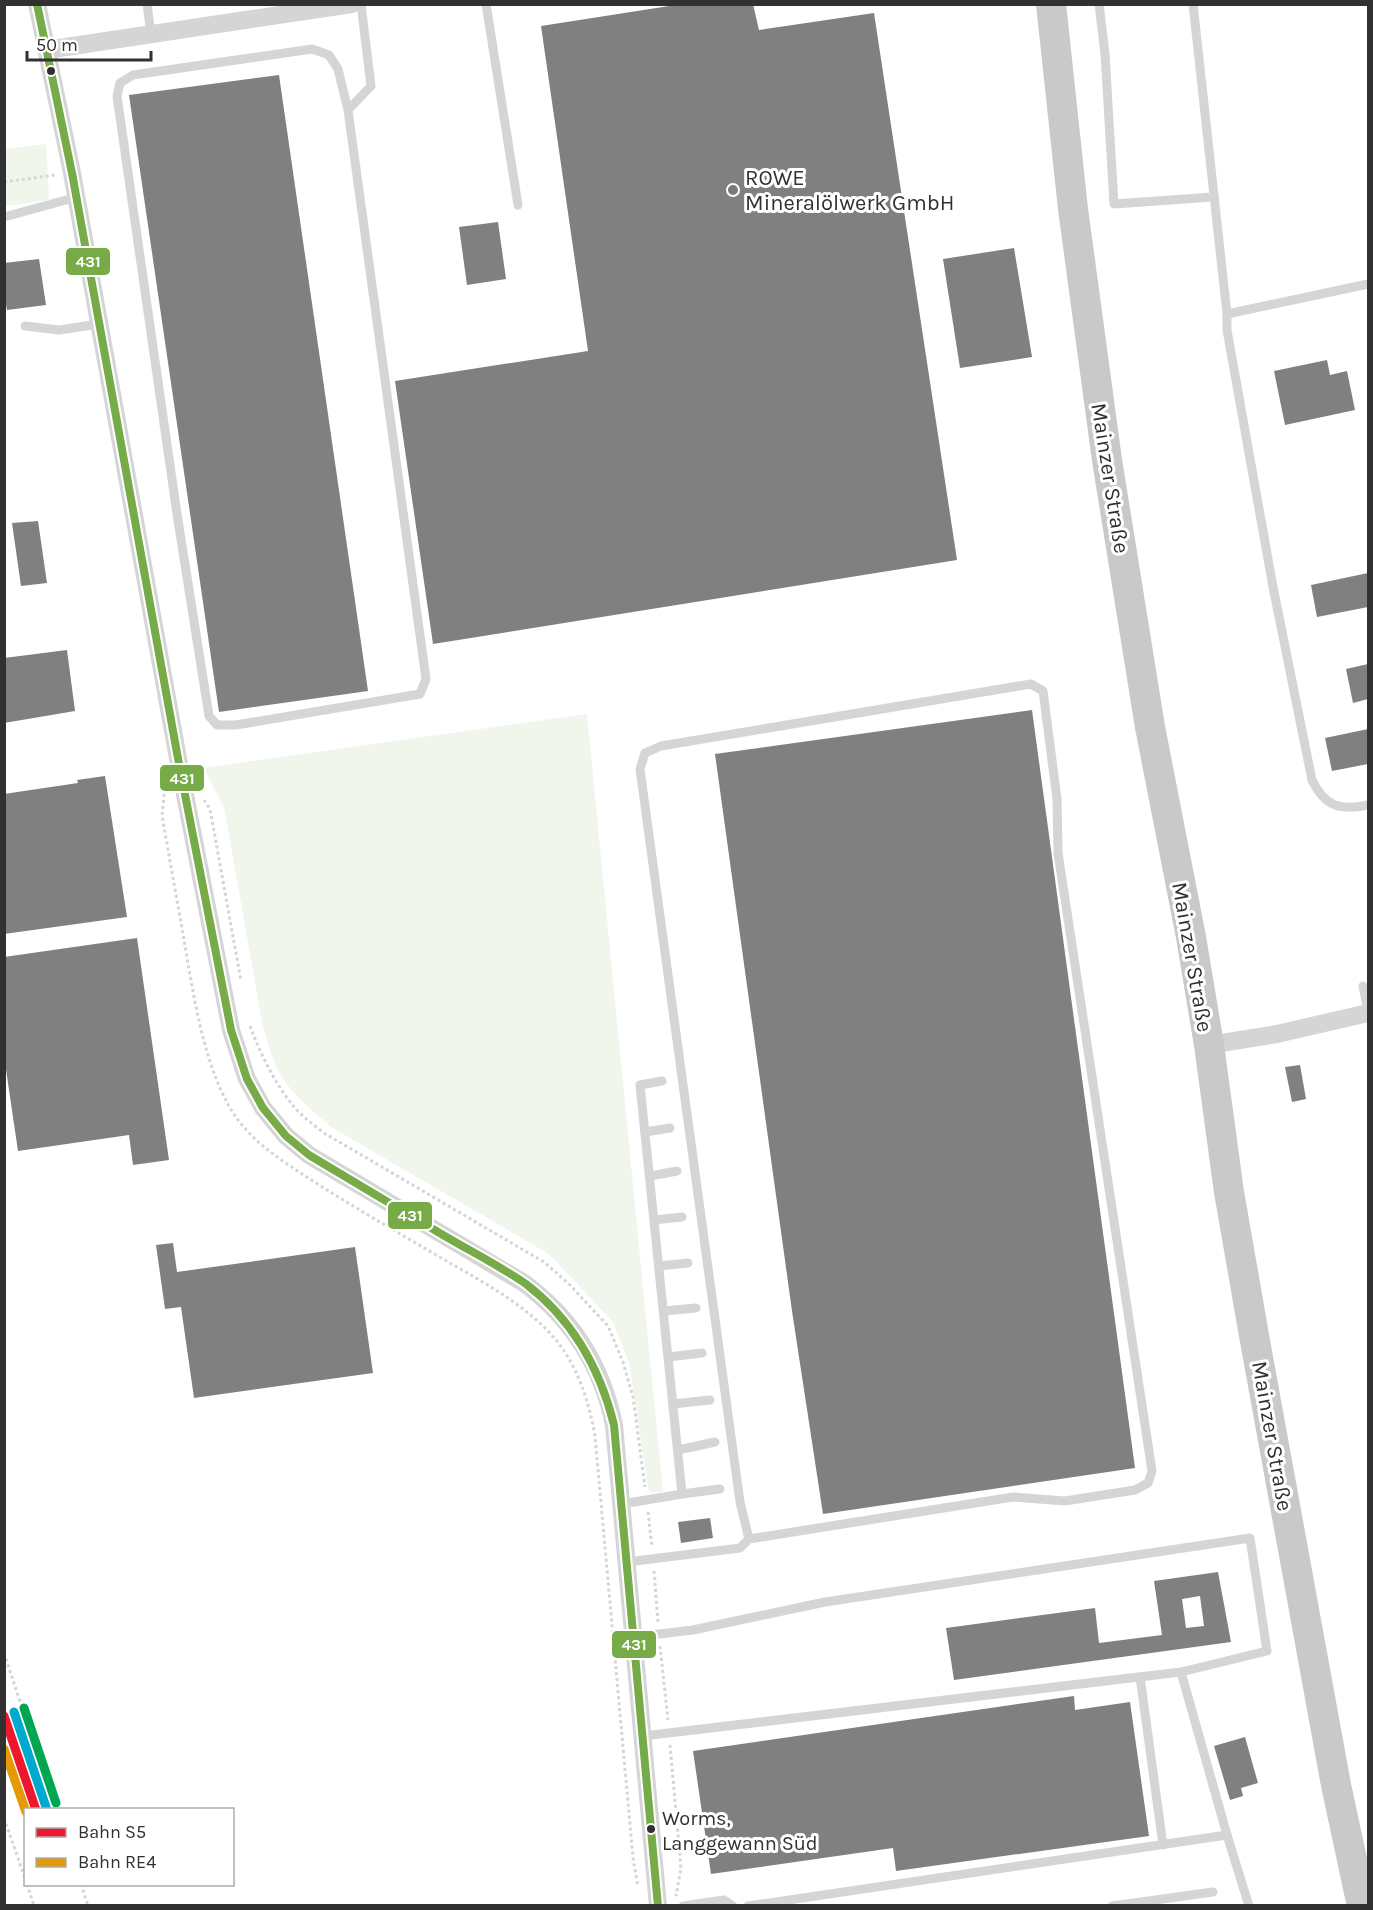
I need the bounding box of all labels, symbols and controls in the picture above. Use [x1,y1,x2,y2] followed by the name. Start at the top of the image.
[27,24,152,62] scale bar
[36,34,78,56] text: 50 m
[45,65,57,77] unlabelled marker
[745,165,954,216] place label: ROWE Mineralölwerk GmbH
[726,183,740,197] marker: ROWE Mineralölwerk GmbH
[65,247,111,276] line badge: 431
[75,252,101,271] text: 431
[1085,401,1135,555] street label: Mainzer Straße
[159,764,205,792] line badge: 431
[169,769,195,788] text: 431
[1166,880,1218,1034] street label: Mainzer Straße
[387,1201,433,1230] line badge: 431
[397,1206,423,1225] text: 431
[1246,1359,1298,1513] street label: Mainzer Straße
[611,1630,657,1659] line badge: 431
[621,1635,647,1654] text: 431
[662,1807,818,1855] place label: Worms, Langgewann Süd
[24,1808,234,1886] legend
[78,1821,146,1843] text: Bahn S5
[645,1823,657,1835] marker: Worms, Langgewann Süd
[78,1851,156,1873] text: Bahn RE4

